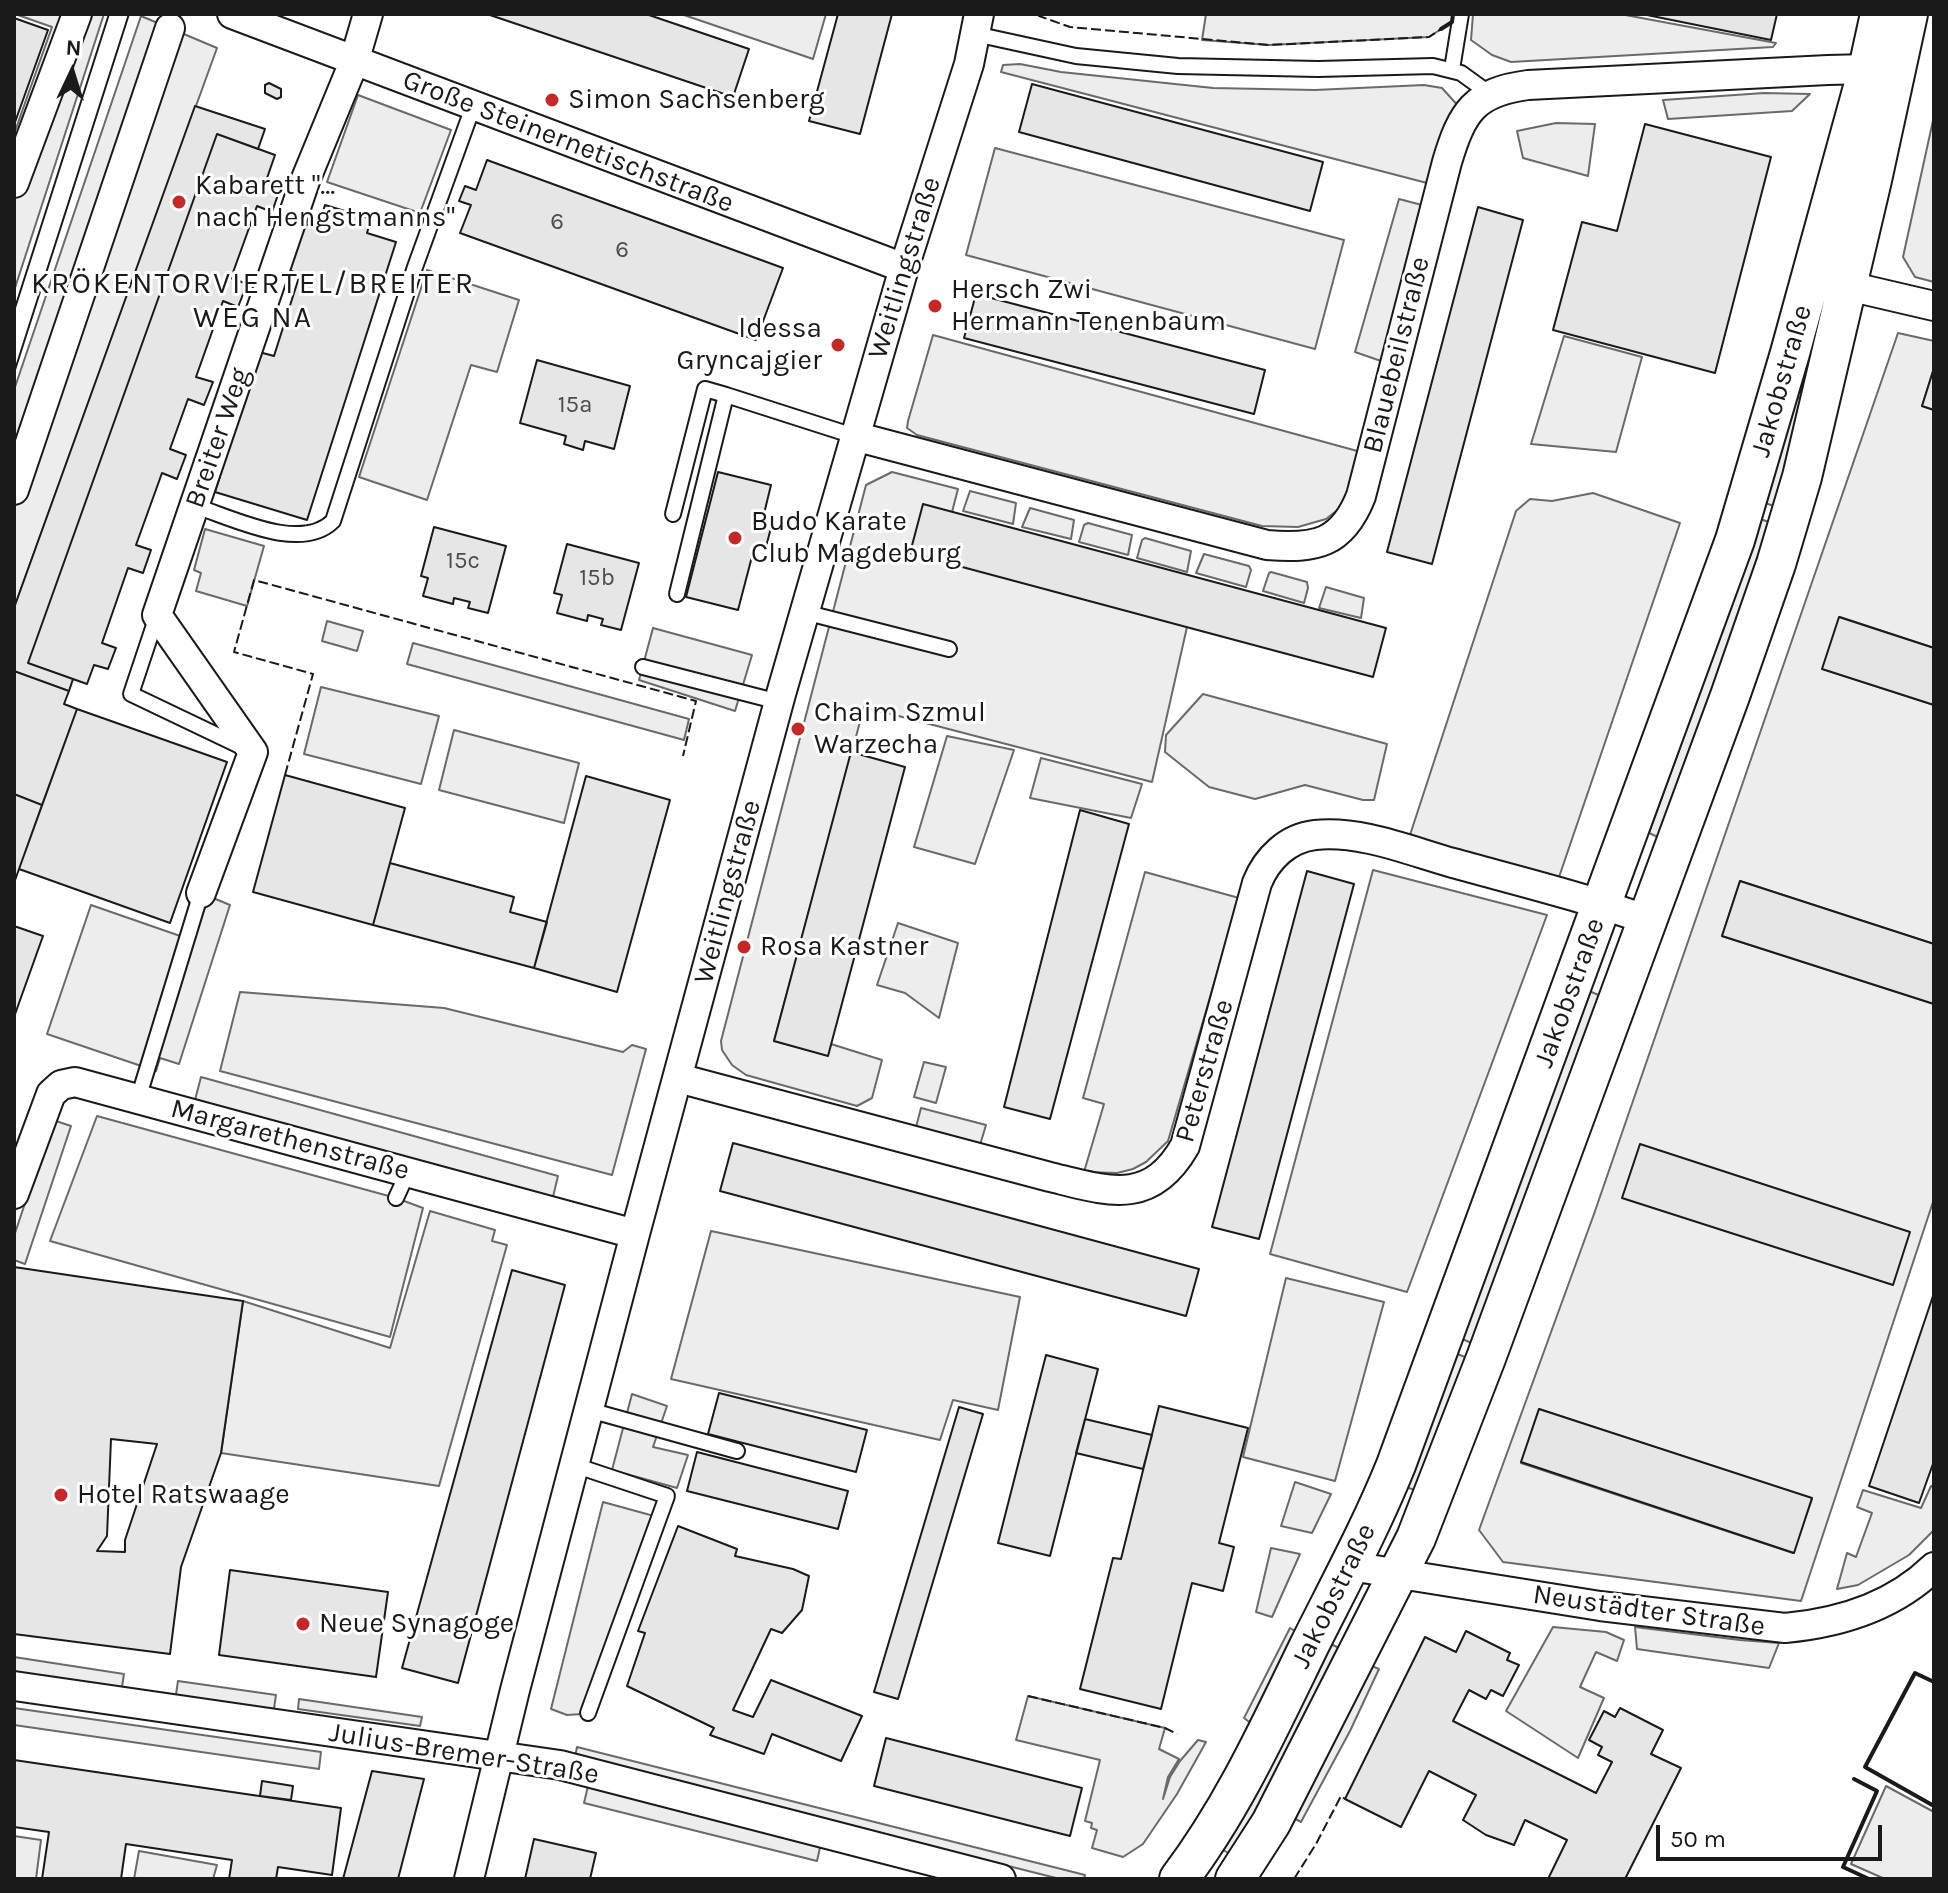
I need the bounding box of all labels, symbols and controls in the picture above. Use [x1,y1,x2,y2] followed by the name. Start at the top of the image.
[32,32,112,112] north arrow
[65,35,82,62] text: N
[398,63,738,221] street label: Große Steinernetischstraße
[568,83,824,117] place label: Simon Sachsenberg
[543,91,561,109] marker: Simon Sachsenberg
[195,169,455,235] place label: Kabarett "... nach Hengstmanns"
[861,173,949,363] street label: Weitlingstraße
[170,193,188,211] marker: Kabarett "... nach Hengstmanns"
[550,208,564,236] house number: 6
[615,236,629,264] house number: 6
[1356,253,1438,457] street label: Blauebeilstraße
[31,266,475,336] district label: KRÖKENTORVIERTEL/BREITER WEG NA
[951,273,1226,339] place label: Hersch Zwi Hermann Tenenbaum
[926,297,944,315] marker: Hersch Zwi Hermann Tenenbaum
[1744,301,1820,461] street label: Jakobstraße
[677,312,822,378] place label: ldessa Gryncajgier
[829,336,847,354] marker: ldessa Gryncajgier
[178,363,258,513] street label: Breiter Weg
[558,391,592,419] house number: 15a
[751,505,961,571] place label: Budo Karate Club Magdeburg
[726,529,744,547] marker: Budo Karate Club Magdeburg
[446,547,480,575] house number: 15c
[579,564,615,592] house number: 15b
[814,696,986,762] place label: Chaim Szmul Warzecha
[789,720,807,738] marker: Chaim Szmul Warzecha
[687,797,769,987] street label: Weitlingstraße
[1527,914,1613,1072] street label: Jakobstraße
[760,930,928,964] place label: Rosa Kastner
[735,938,753,956] marker: Rosa Kastner
[1169,996,1241,1146] street label: Peterstraße
[167,1092,413,1188] street label: Margarethenstraße
[77,1478,290,1512] place label: Hotel Ratswaage
[52,1486,70,1504] marker: Hotel Ratswaage
[1285,1518,1383,1674] street label: Jakobstraße
[1531,1578,1767,1644] street label: Neustädter Straße
[319,1607,514,1641] place label: Neue Synagoge
[294,1615,312,1633] marker: Neue Synagoge
[327,1716,601,1792] street label: Julius-Bremer-Straße
[1660,1809,1886,1859] scale bar
[1670,1825,1726,1853] text: 50 m

